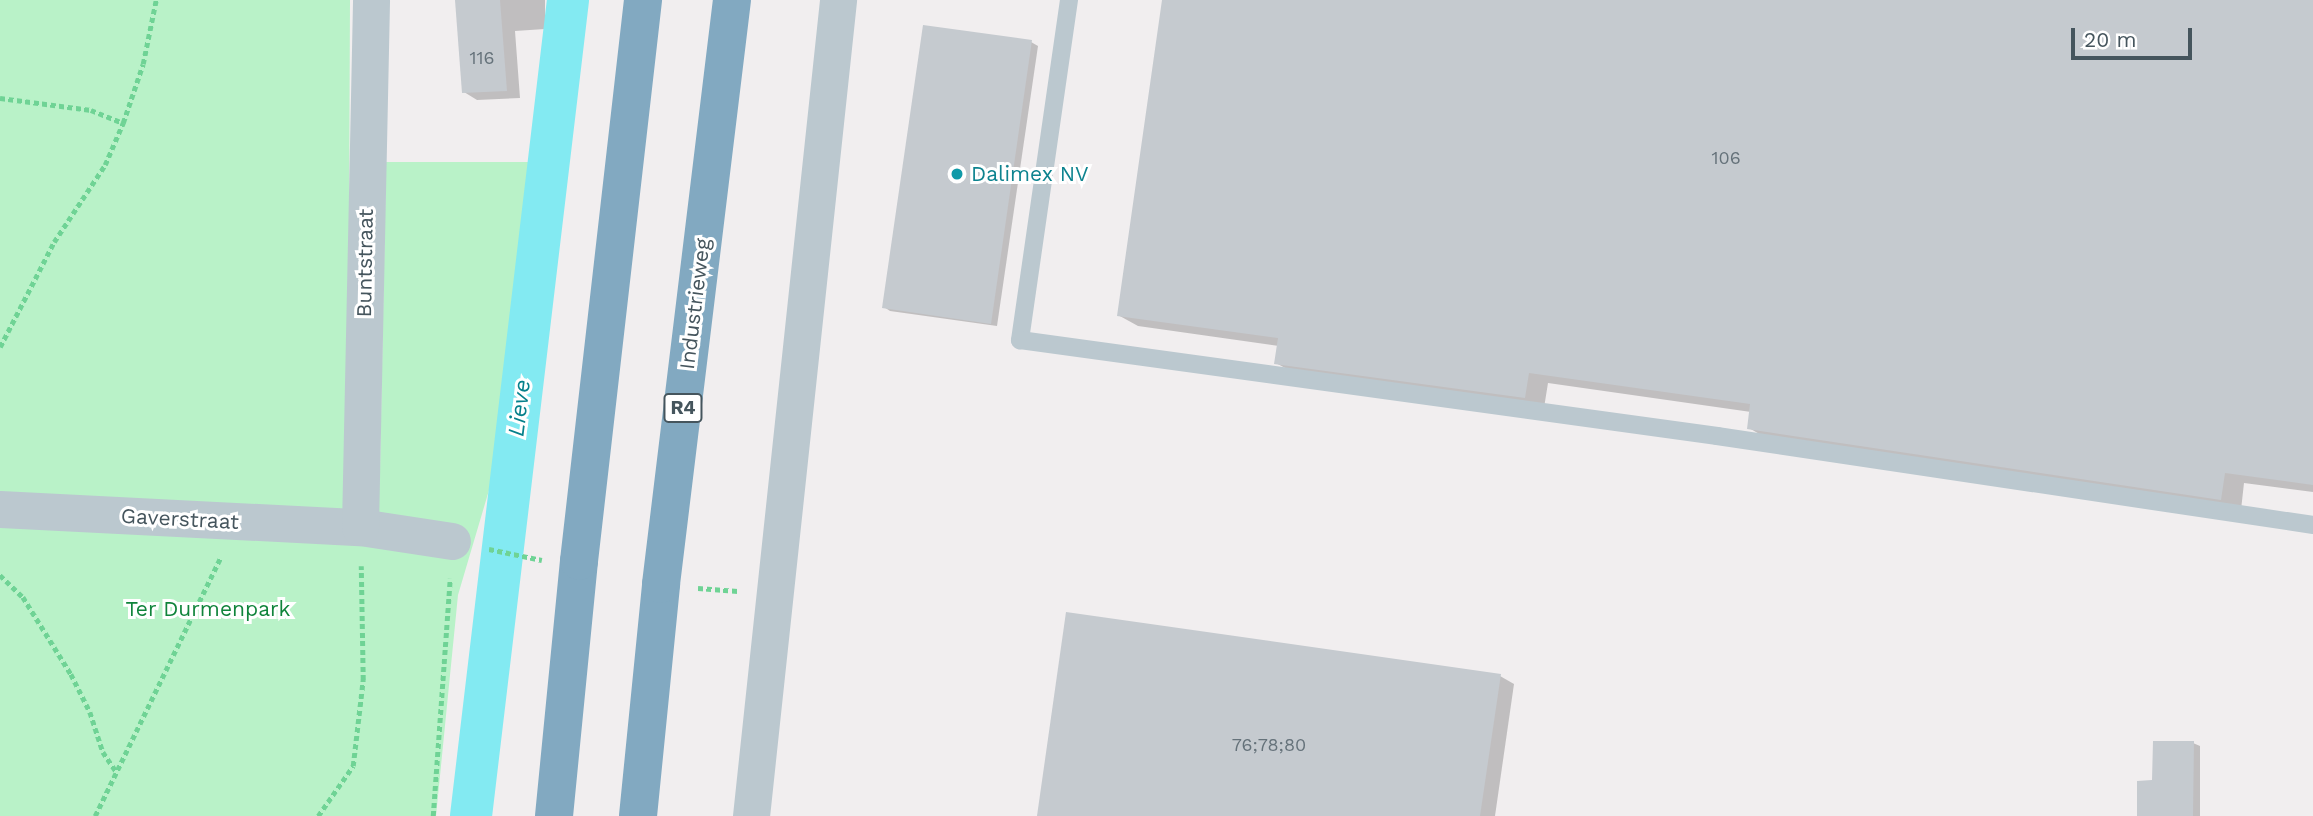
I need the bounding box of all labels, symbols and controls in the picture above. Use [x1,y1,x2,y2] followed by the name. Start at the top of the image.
[2075,14,2196,58] scale bar
[2084,27,2136,52] text: 20 m
[470,47,494,69] house number: 116
[1711,147,1741,169] house number: 106
[971,161,1089,187] place label: Dalimex NV
[949,166,965,182] marker: Dalimex NV
[351,208,379,318] street label: Buntstraat
[674,237,716,371] street label: Industrieweg
[503,378,537,438] water label: Lieve
[662,392,704,424] road number: R4
[120,503,240,535] street label: Gaverstraat
[125,596,291,622] park label: Ter Durmenpark
[1232,734,1306,756] house number: 76;78;80

